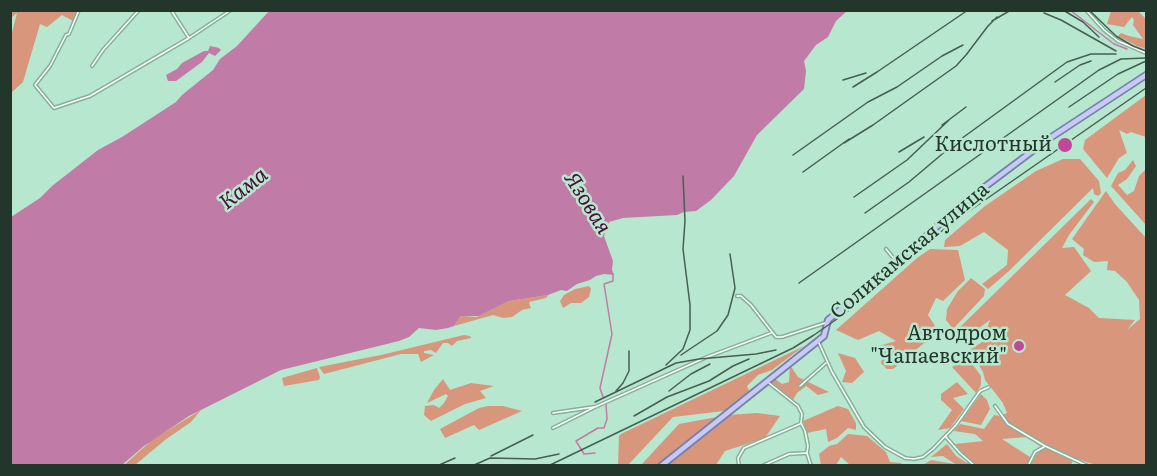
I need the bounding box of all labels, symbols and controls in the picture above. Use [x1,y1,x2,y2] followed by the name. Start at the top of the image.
[934,133,1052,157] place label: Кислотный
[1056,136,1074,154] marker: Кислотный
[215,162,273,216] water label: Кама
[558,167,616,239] water label: Язовая
[826,178,994,324] street label: Соликамская улица
[870,322,1007,369] place label: Автодром "Чапаевский"
[1012,339,1026,353] marker: Автодром "Чапаевский"

